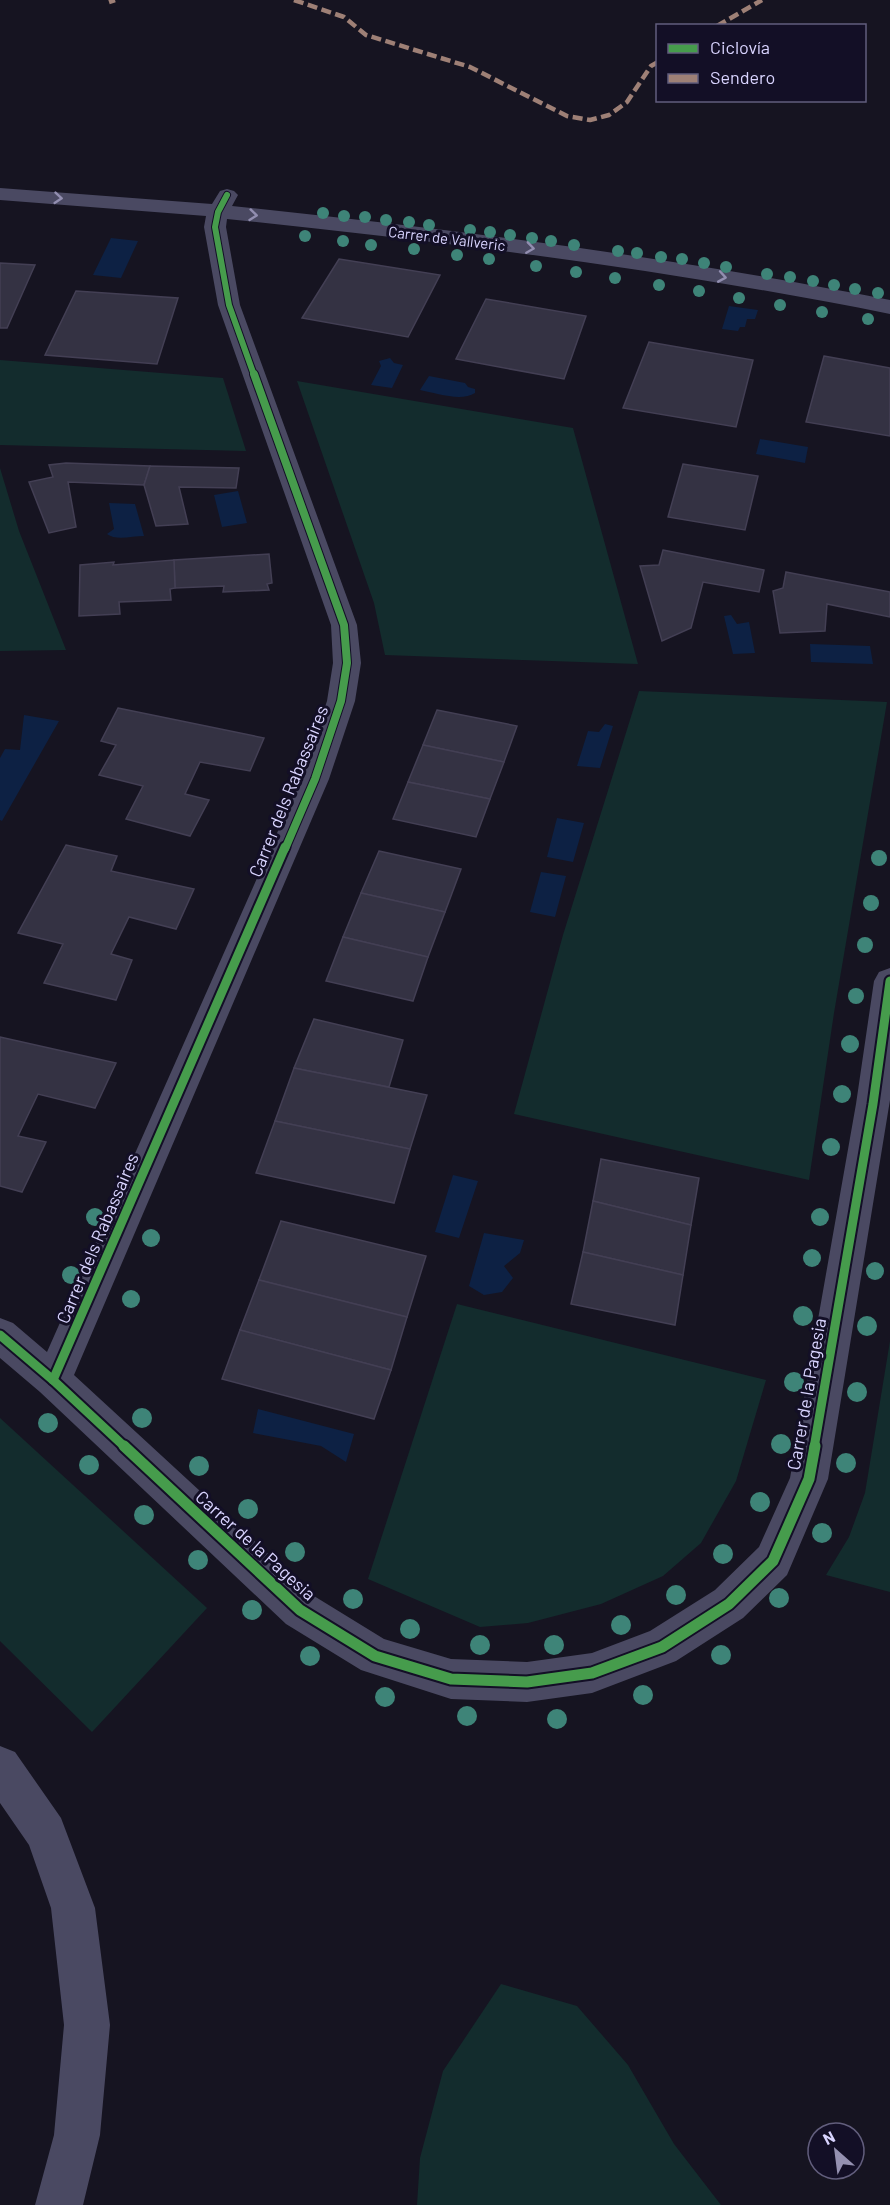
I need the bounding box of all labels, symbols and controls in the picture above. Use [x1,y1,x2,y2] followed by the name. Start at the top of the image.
[656,24,866,102] legend
[710,36,770,58] text: Ciclovía
[710,66,775,88] text: Sendero
[54,191,63,204] one-way arrow
[248,208,257,221] one-way arrow
[387,222,507,254] street label: Carrer de Vallveric
[525,242,534,254] one-way arrow
[718,271,727,283] one-way arrow
[243,702,333,880] street label: Carrer dels Rabassaires
[51,1149,143,1327] street label: Carrer dels Rabassaires
[782,1316,830,1472] street label: Carrer de la Pagesia
[191,1485,321,1605] street label: Carrer de la Pagesia
[806,2121,866,2181] north arrow
[820,2126,838,2148] text: N

